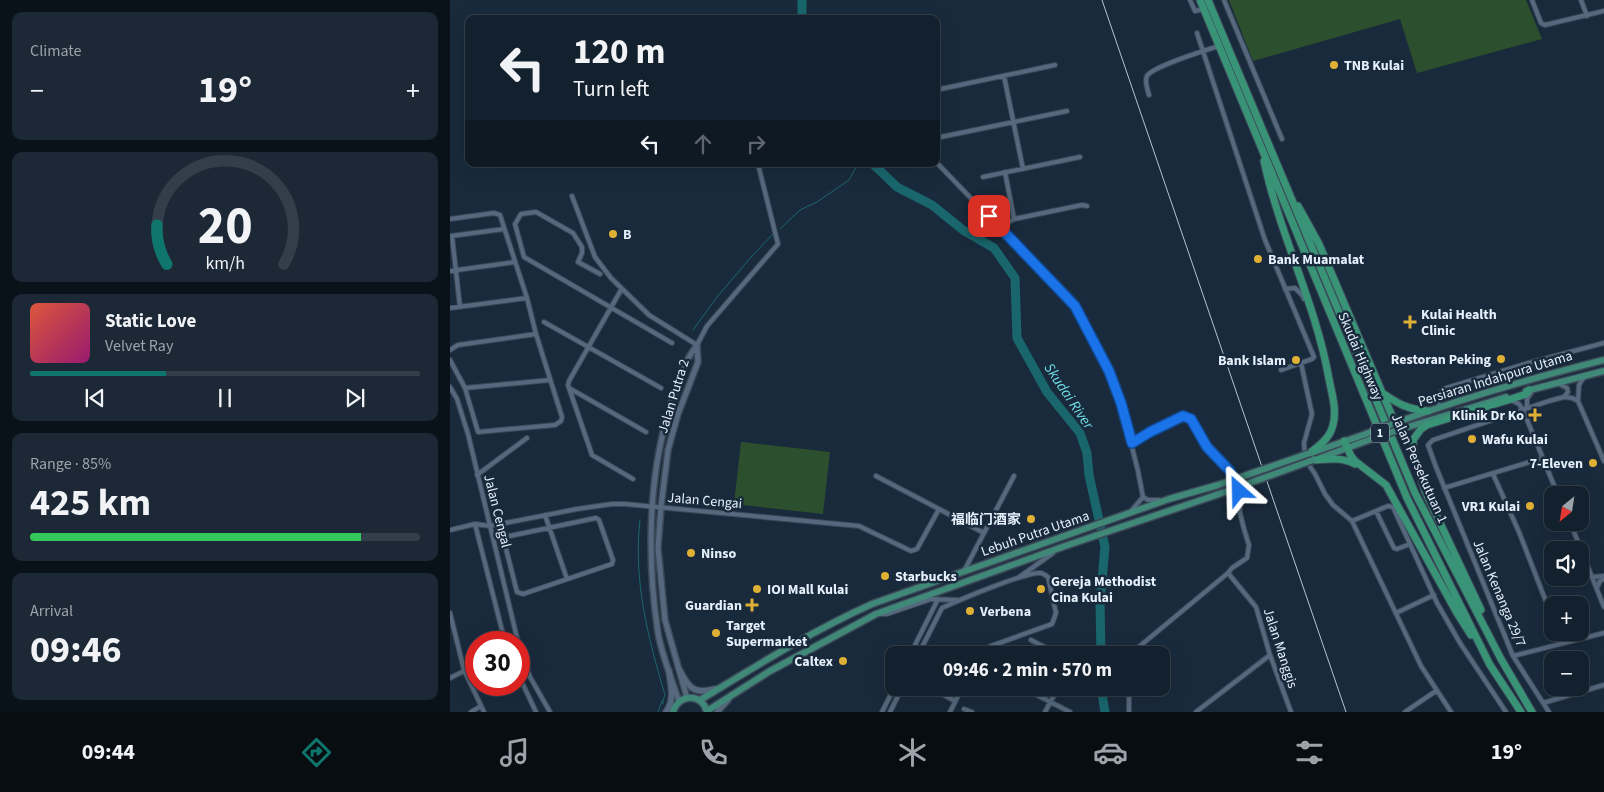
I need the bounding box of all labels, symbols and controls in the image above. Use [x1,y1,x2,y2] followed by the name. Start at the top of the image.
[573,27,665,77] text: 120 m
[490,35,555,100] icon: left
[30,40,81,62] text: Climate
[1344,56,1404,76] place label: TNB Kulai
[1328,59,1340,71] marker: TNB Kulai
[198,63,252,117] text: 19°
[30,71,44,111] text: −
[406,71,420,111] text: +
[573,73,649,105] text: Turn left
[636,130,664,158] icon: left
[689,130,717,158] icon: ahead
[742,130,770,158] icon: right
[198,190,252,264] text: 20
[968,195,1010,237] pin
[975,202,1003,230] icon: arrive
[623,225,632,245] place label: B
[607,228,619,240] marker: B
[1268,250,1365,270] place label: Bank Muamalat
[205,251,245,276] text: km/h
[1252,253,1264,265] marker: Bank Muamalat
[1421,305,1497,341] place label: Kulai Health Clinic
[105,308,196,335] text: Static Love
[1333,309,1388,404] street label: Skudai Highway
[1403,315,1417,329] marker: Kulai Health Clinic
[105,335,173,357] text: Velvet Ray
[1416,346,1575,412] street label: Persiaran Indahpura Utama
[1391,350,1492,370] place label: Restoran Peking
[1218,351,1286,371] place label: Bank Islam
[1495,353,1507,365] marker: Restoran Peking
[1290,354,1302,366] marker: Bank Islam
[653,357,695,436] street label: Jalan Putra 2
[1039,359,1099,434] water label: Skudai River
[81,384,109,412] icon: previous
[211,384,239,412] icon: pause
[341,384,369,412] icon: next
[1452,406,1524,426] place label: Klinik Dr Ko
[1528,408,1542,422] marker: Klinik Dr Ko
[1386,410,1452,526] street label: Jalan Persekutuan 1
[1371,423,1389,442] road number: 1
[1482,430,1548,450] place label: Wafu Kulai
[1466,433,1478,445] marker: Wafu Kulai
[30,453,111,475] text: Range · 85%
[1530,454,1583,474] place label: 7-Eleven
[1587,457,1599,469] marker: 7-Eleven
[1212,464,1264,516] position arrow
[478,472,516,550] street label: Jalan Cengal
[30,476,151,530] text: 425 km
[1544,486,1589,531] north arrow
[1544,486,1589,696] map controls
[667,488,743,514] street label: Jalan Cengai
[1461,497,1520,517] place label: VR1 Kulai
[1524,500,1536,512] marker: VR1 Kulai
[979,506,1092,562] street label: Lebuh Putra Utama
[951,510,1021,530] place label: 福临门酒家
[1025,513,1037,525] marker: 福临门酒家
[1467,537,1531,650] street label: Jalan Kenanga 29/7
[1544,541,1589,586] button: sound
[701,544,736,564] place label: Ninso
[685,547,697,559] marker: Ninso
[895,567,957,587] place label: Starbucks
[879,570,891,582] marker: Starbucks
[1051,572,1157,608] place label: Gereja Methodist Cina Kulai
[767,580,848,600] place label: IOI Mall Kulai
[751,583,763,595] marker: IOI Mall Kulai
[1035,583,1047,595] marker: Gereja Methodist Cina Kulai
[685,596,742,616] place label: Guardian
[1544,596,1589,641] button: +
[746,599,758,611] marker: Guardian
[30,600,73,622] text: Arrival
[979,602,1031,622] place label: Verbena
[964,605,976,617] marker: Verbena
[1258,606,1302,691] street label: Jalan Manggis
[726,616,808,652] place label: Target Supermarket
[30,623,122,677] text: 09:46
[710,627,722,639] marker: Target Supermarket
[465,631,530,696] speed limit sign: 30
[1544,651,1589,696] button: −
[794,652,833,672] place label: Caltex
[837,655,849,667] marker: Caltex
[943,657,1112,684] text: 09:46 · 2 min · 570 m
[299,735,334,770] icon: directions
[497,735,532,770] icon: music
[696,735,731,770] icon: phone
[895,735,930,770] icon: climate
[1093,735,1128,770] icon: car
[1292,735,1327,770] icon: filters
[82,736,135,768] text: 09:44
[1491,736,1522,768] text: 19°

